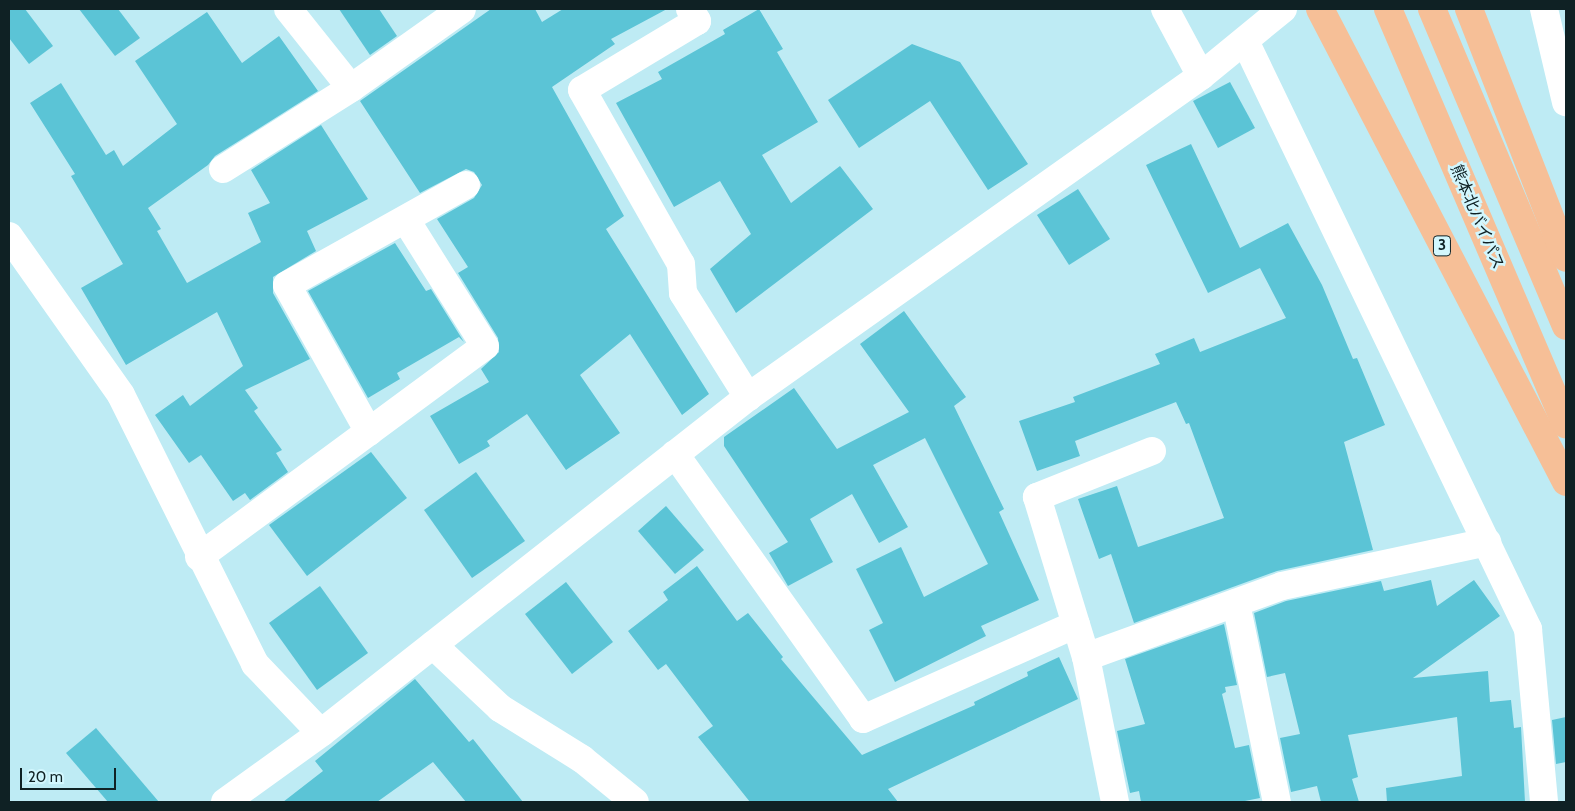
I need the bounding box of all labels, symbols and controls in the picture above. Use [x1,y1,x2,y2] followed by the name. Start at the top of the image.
[1446,162,1508,272] street label: 熊本北バイパス
[1432,234,1452,258] road number: 3
[22,758,119,790] scale bar
[28,768,63,786] text: 20 m

